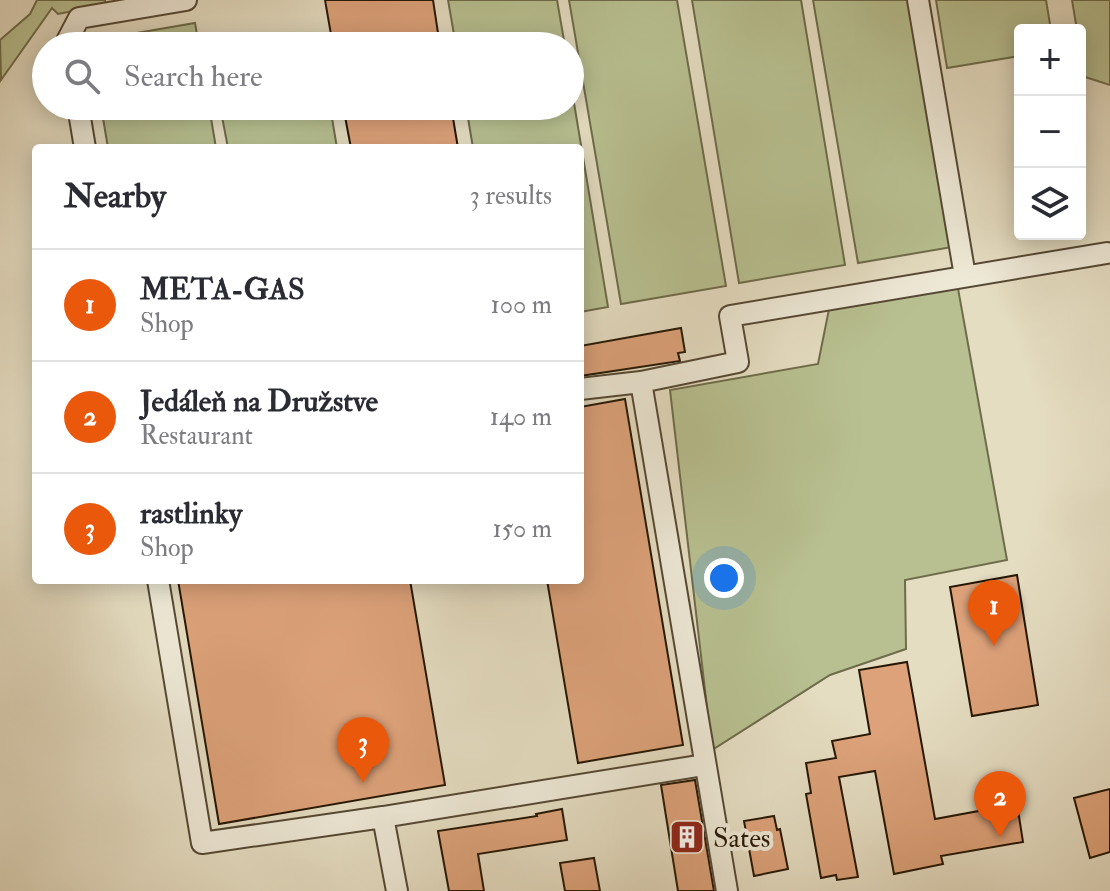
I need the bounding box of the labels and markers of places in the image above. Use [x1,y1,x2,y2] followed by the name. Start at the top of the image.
[968,580,1020,646] pin: 1
[337,717,389,783] pin: 3
[974,771,1026,837] pin: 2
[668,818,706,856] building icon: Sates
[713,821,770,856] place label: Sates

